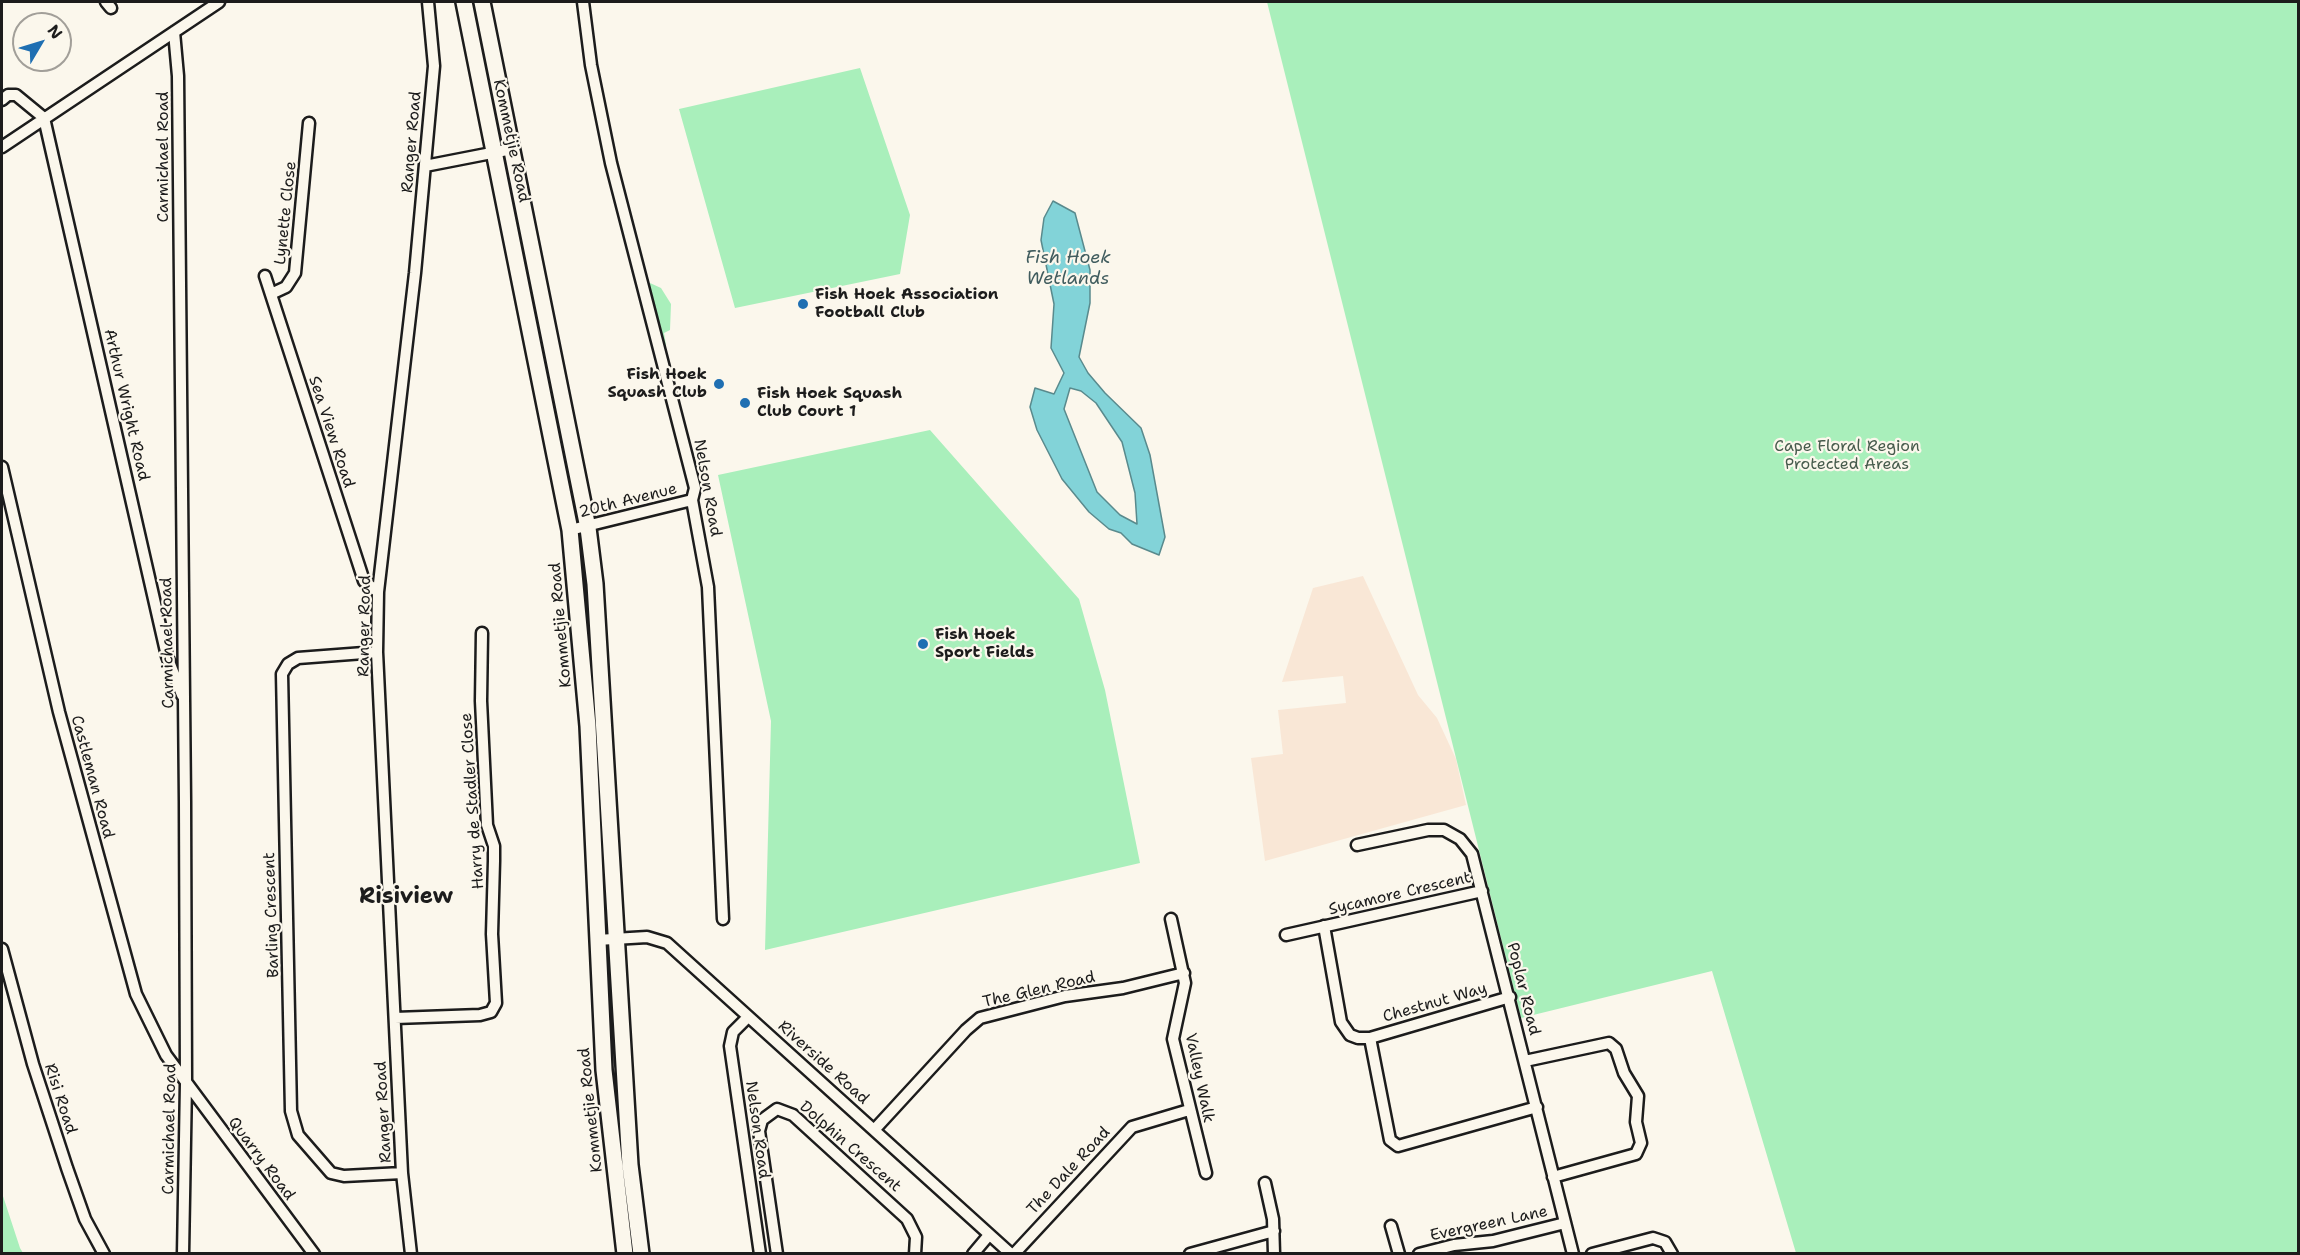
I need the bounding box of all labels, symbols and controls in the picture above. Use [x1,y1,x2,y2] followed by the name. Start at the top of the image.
[12,12,72,72] north arrow
[43,20,67,43] text: N
[489,78,533,204] street label: Kommetjie Road
[398,90,426,194] street label: Ranger Road
[154,91,174,223] street label: Carmichael Road
[271,160,301,266] street label: Lynette Close
[1025,247,1111,290] water label: Fish Hoek Wetlands
[815,285,998,323] place label: Fish Hoek Association Football Club
[796,297,810,311] marker: Fish Hoek Association Football Club
[99,327,153,483] street label: Arthur Wright Road
[607,365,707,403] place label: Fish Hoek Squash Club
[304,374,358,490] street label: Sea View Road
[712,377,726,391] marker: Fish Hoek Squash Club
[757,384,902,422] place label: Fish Hoek Squash Club Court 1
[738,396,752,410] marker: Fish Hoek Squash Club Court 1
[1774,437,1920,475] park label: Cape Floral Region Protected Areas
[689,438,725,538] street label: Nelson Road
[577,480,679,522] street label: 20th Avenue
[546,562,576,688] street label: Kommetjie Road
[355,575,375,677] street label: Ranger Road
[157,577,179,709] street label: Carmichael Road
[935,625,1034,663] place label: Fish Hoek Sport Fields
[916,637,930,651] marker: Fish Hoek Sport Fields
[457,712,489,890] street label: Harry de Stadler Close
[66,713,118,841] street label: Castleman Road
[260,852,284,978] street label: Barling Crescent
[1327,868,1473,920] street label: Sycamore Crescent
[359,884,453,910] district label: Risiview
[1502,941,1544,1037] street label: Poplar Road
[981,968,1097,1012] street label: The Glen Road
[1381,979,1489,1027] street label: Chestnut Way
[774,1017,872,1109] street label: Riverside Road
[1180,1032,1218,1124] street label: Valley Walk
[575,1047,607,1173] street label: Kommetjie Road
[40,1061,80,1137] street label: Risi Road
[372,1061,396,1163] street label: Ranger Road
[159,1063,181,1195] street label: Carmichael Road
[741,1080,773,1180] street label: Nelson Road
[795,1097,905,1197] street label: Dolphin Crescent
[223,1114,299,1204] street label: Quarry Road
[1023,1123,1115,1219] street label: The Dale Road
[1428,1202,1550,1246] street label: Evergreen Lane

